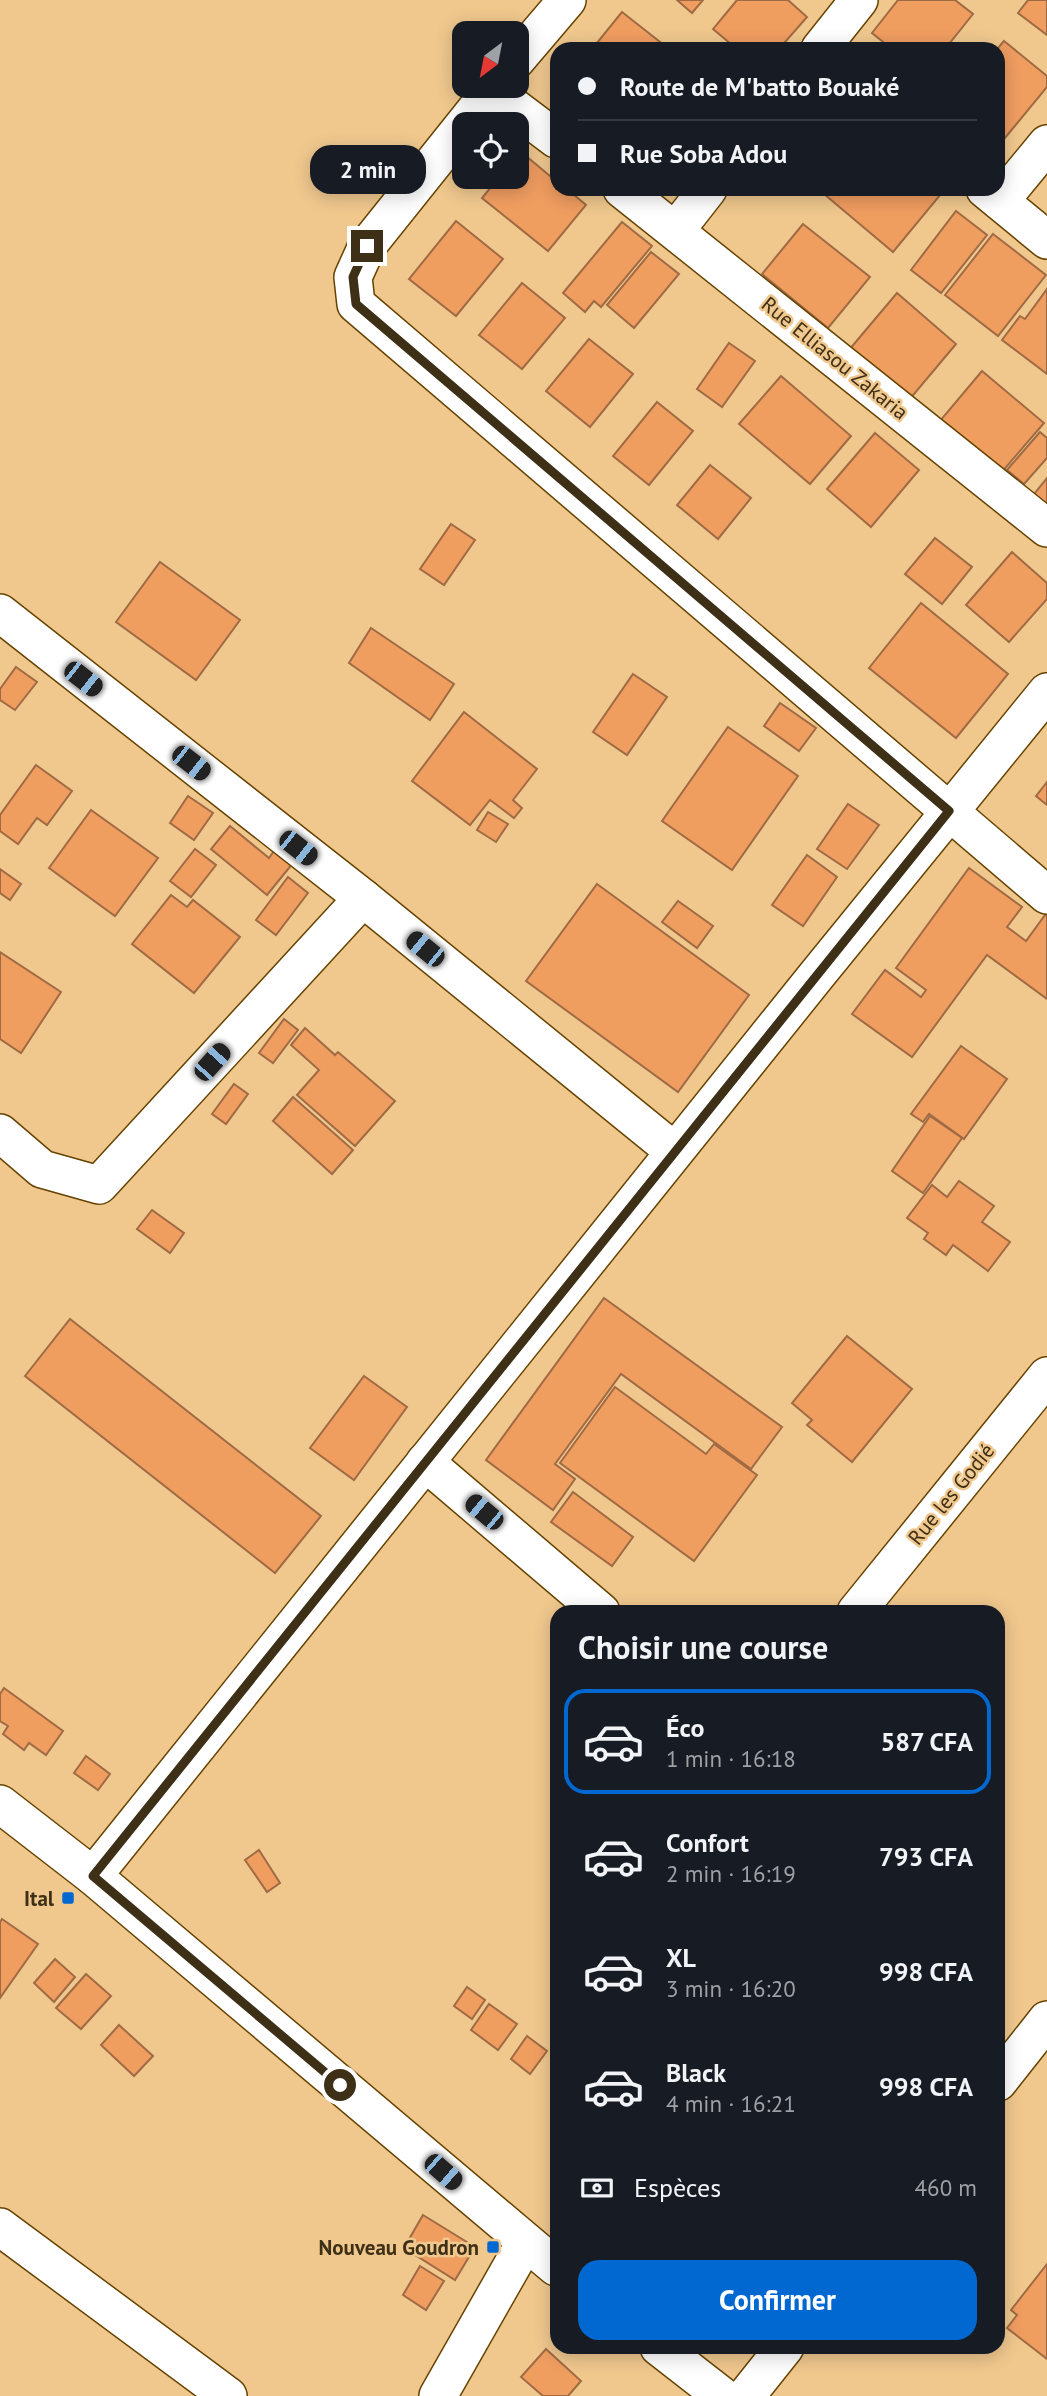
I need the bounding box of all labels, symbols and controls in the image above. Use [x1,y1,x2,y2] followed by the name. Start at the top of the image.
[452,21,528,98] north arrow
[452,21,529,189] map controls
[620,70,899,103] text: Route de M'batto Bouaké
[452,112,529,189] button: locate
[620,137,787,170] text: Rue Soba Adou
[309,145,425,194] callout: 2 min
[340,155,396,184] text: 2 min
[351,230,383,262] route end
[756,291,914,425] street label: Rue Elliasou Zakaria
[60,658,107,700] car
[168,742,215,784] car
[275,827,322,869] car
[403,928,448,970] car
[191,1039,234,1085] car
[902,1438,1000,1550] street label: Rue les Godié
[462,1490,507,1534] car
[578,1626,828,1668] text: Choisir une course
[582,1710,645,1773] icon: car
[666,1711,704,1744] text: Éco
[880,1725,973,1758] text: 587 CFA
[666,1744,796,1773] text: 1 min · 16:18
[582,1825,645,1888] icon: car
[666,1826,749,1859] text: Confort
[879,1840,973,1873] text: 793 CFA
[666,1859,796,1888] text: 2 min · 16:19
[24,1885,55,1912] place label: Ital
[60,1890,76,1906] marker: Ital
[582,1940,645,2003] icon: car
[666,1941,696,1974] text: XL
[879,1955,973,1988] text: 998 CFA
[666,1974,796,2003] text: 3 min · 16:20
[582,2055,645,2118] icon: car
[666,2056,726,2089] text: Black
[324,2069,356,2101] route start
[879,2070,973,2103] text: 998 CFA
[666,2089,796,2118] text: 4 min · 16:21
[421,2150,466,2194] car
[578,2169,616,2207] icon: cash
[634,2171,721,2204] text: Espèces
[915,2173,977,2202] text: 460 m
[319,2234,479,2261] place label: Nouveau Goudron
[485,2239,501,2255] marker: Nouveau Goudron
[578,2260,977,2340] button: Confirmer

